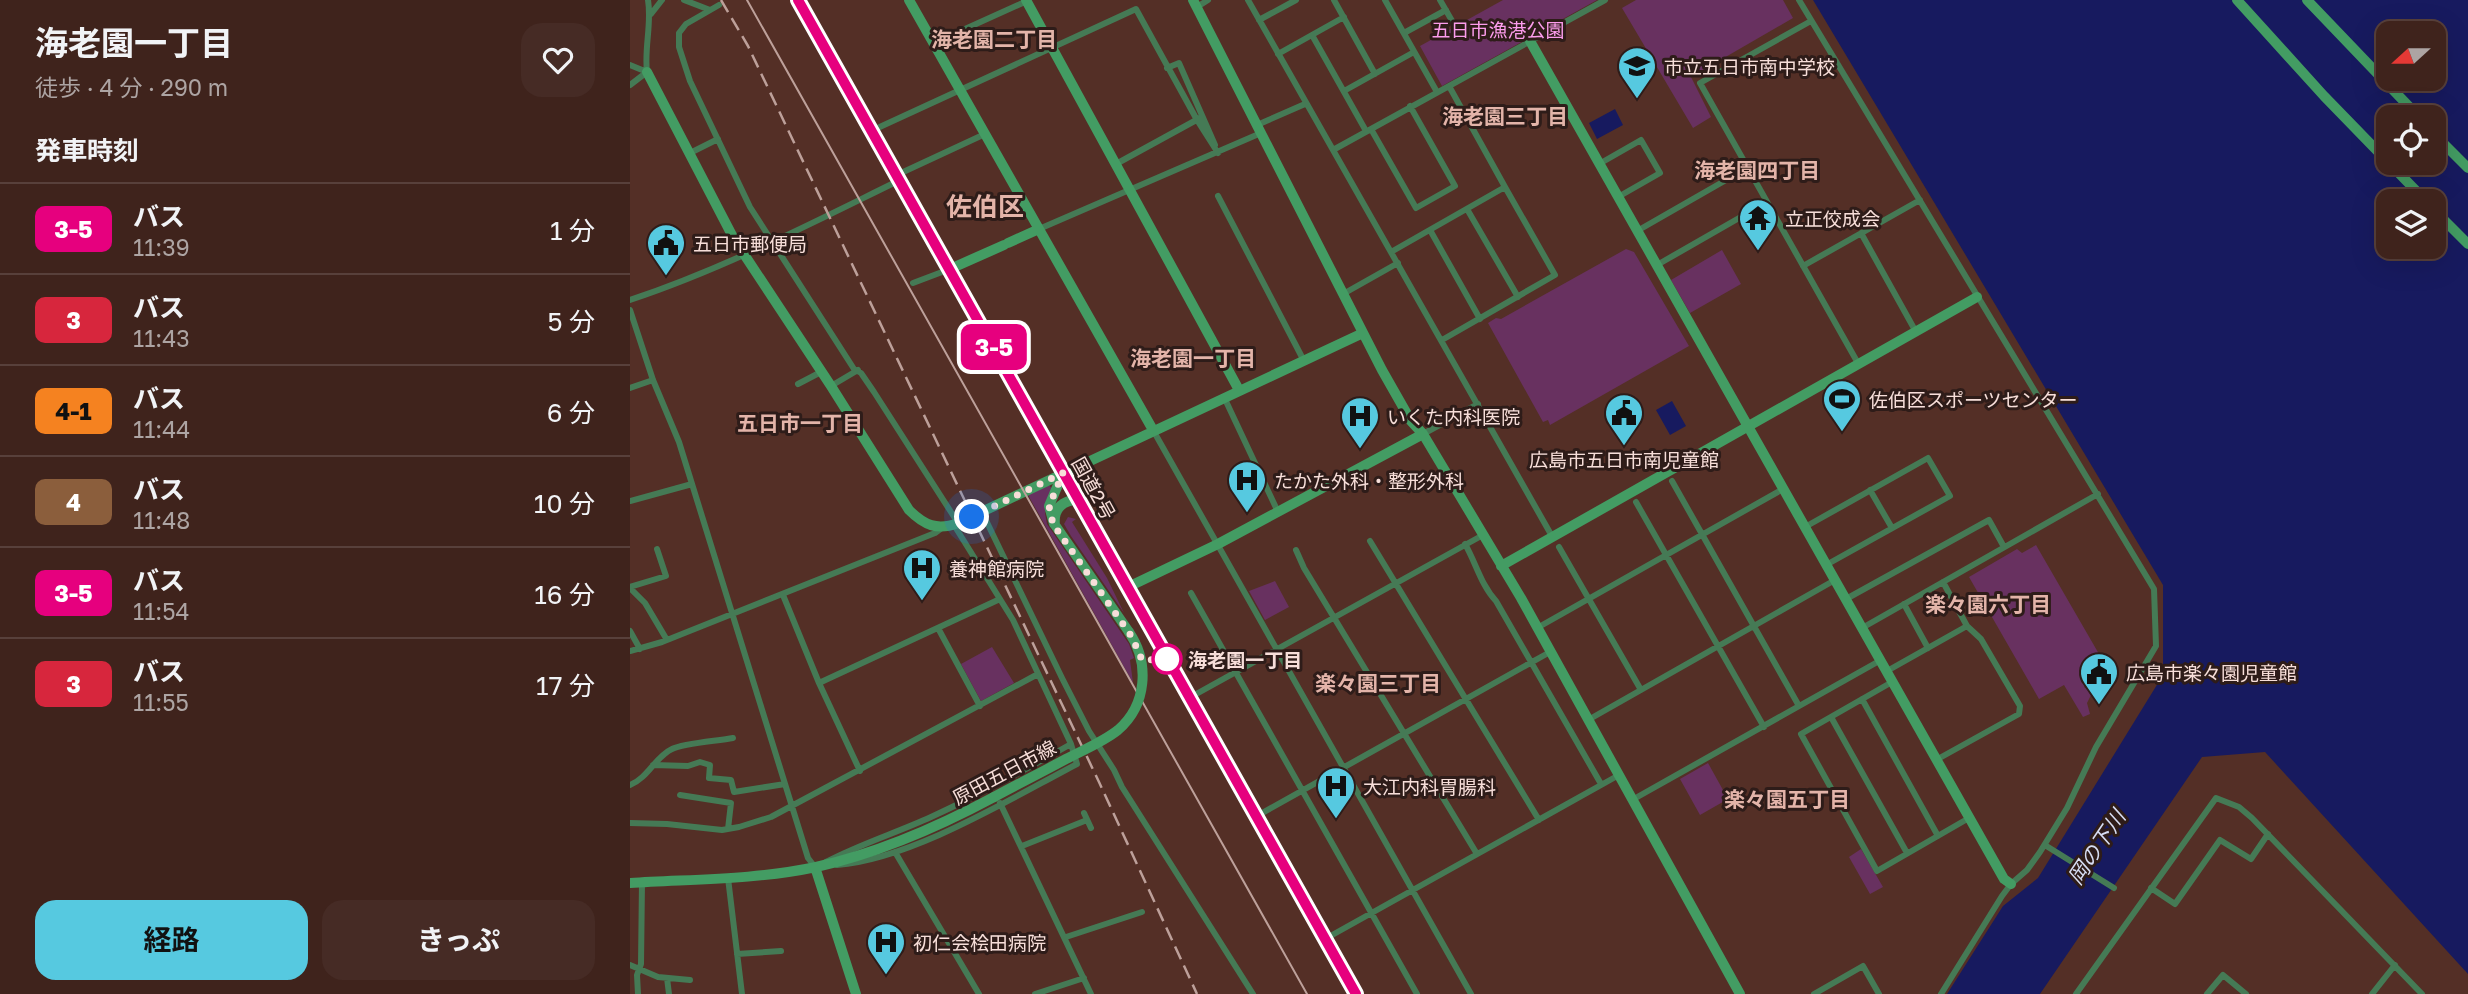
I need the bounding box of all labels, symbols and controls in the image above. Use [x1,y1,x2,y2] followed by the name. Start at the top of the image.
[1431,18,1565,41] park label: 五日市漁港公園
[2376,21,2446,91] north arrow
[2376,21,2446,259] map controls
[35,23,233,62] text: 海老園一丁目
[521,23,595,97] button: heart
[931,26,1057,52] district label: 海老園二丁目
[1616,45,1658,100] school or university icon: 市立五日市南中学校
[1664,55,1835,78] place label: 市立五日市南中学校
[35,73,228,101] text: 徒歩 · 4 分 · 290 m
[1442,103,1568,129] district label: 海老園三丁目
[2376,105,2446,175] button: locate
[35,135,139,166] text: 発車時刻
[1694,157,1820,183] district label: 海老園四丁目
[2376,189,2446,259] button: layers
[946,191,1024,222] district label: 佐伯区
[1737,197,1779,252] temple icon: 立正佼成会
[133,201,185,232] text: バス
[1785,207,1880,230] place label: 立正佼成会
[54,214,93,243] text: 3-5
[550,215,595,246] text: 1 分
[645,222,687,277] public building icon: 五日市郵便局
[693,232,807,255] place label: 五日市郵便局
[133,233,190,261] text: 11:39
[133,292,185,323] text: バス
[66,305,81,334] text: 3
[547,306,595,337] text: 5 分
[133,324,190,352] text: 11:43
[954,324,1034,370] line badge: 3-5
[975,332,1013,361] text: 3-5
[1130,345,1256,371] district label: 海老園一丁目
[1821,378,1863,433] sports icon: 佐伯区スポーツセンター
[133,383,185,414] text: バス
[1869,388,2078,411] place label: 佐伯区スポーツセンター
[1603,392,1645,447] public building icon: 広島市五日市南児童館
[1339,395,1381,450] hospital icon: いくた内科医院
[55,396,92,425] text: 4-1
[547,397,595,428] text: 6 分
[1387,405,1520,428] place label: いくた内科医院
[737,410,863,436] district label: 五日市一丁目
[133,415,190,443] text: 11:44
[1529,448,1719,471] place label: 広島市五日市南児童館
[1067,453,1121,523] street label: 国道2号
[1226,459,1268,514] hospital icon: たかた外科・整形外科
[1274,469,1464,492] place label: たかた外科・整形外科
[133,474,185,505] text: バス
[66,487,81,516] text: 4
[534,488,595,519] text: 10 分
[954,499,989,534] your location
[133,506,190,534] text: 11:48
[901,547,943,602] hospital icon: 養神館病院
[949,557,1044,580] place label: 養神館病院
[133,565,185,596] text: バス
[54,578,93,607] text: 3-5
[534,579,595,610] text: 16 分
[1925,591,2051,617] district label: 楽々園六丁目
[133,597,190,625] text: 11:54
[1152,644,1182,674] marker: 海老園一丁目
[1188,648,1302,671] place label: 海老園一丁目
[2078,651,2120,706] public building icon: 広島市楽々園児童館
[133,656,185,687] text: バス
[2126,661,2297,684] place label: 広島市楽々園児童館
[66,669,81,698] text: 3
[536,670,595,701] text: 17 分
[1315,670,1441,696] district label: 楽々園三丁目
[133,688,189,716] text: 11:55
[948,735,1060,809] street label: 原田五日市線
[1315,765,1357,820] hospital icon: 大江内科胃腸科
[1363,775,1496,798] place label: 大江内科胃腸科
[1724,786,1850,812] district label: 楽々園五丁目
[2062,803,2131,889] water label: 岡の下川
[35,900,308,980] button: 経路
[322,900,595,980] button: きっぷ
[865,921,907,976] hospital icon: 初仁会桧田病院
[913,931,1046,954] place label: 初仁会桧田病院

